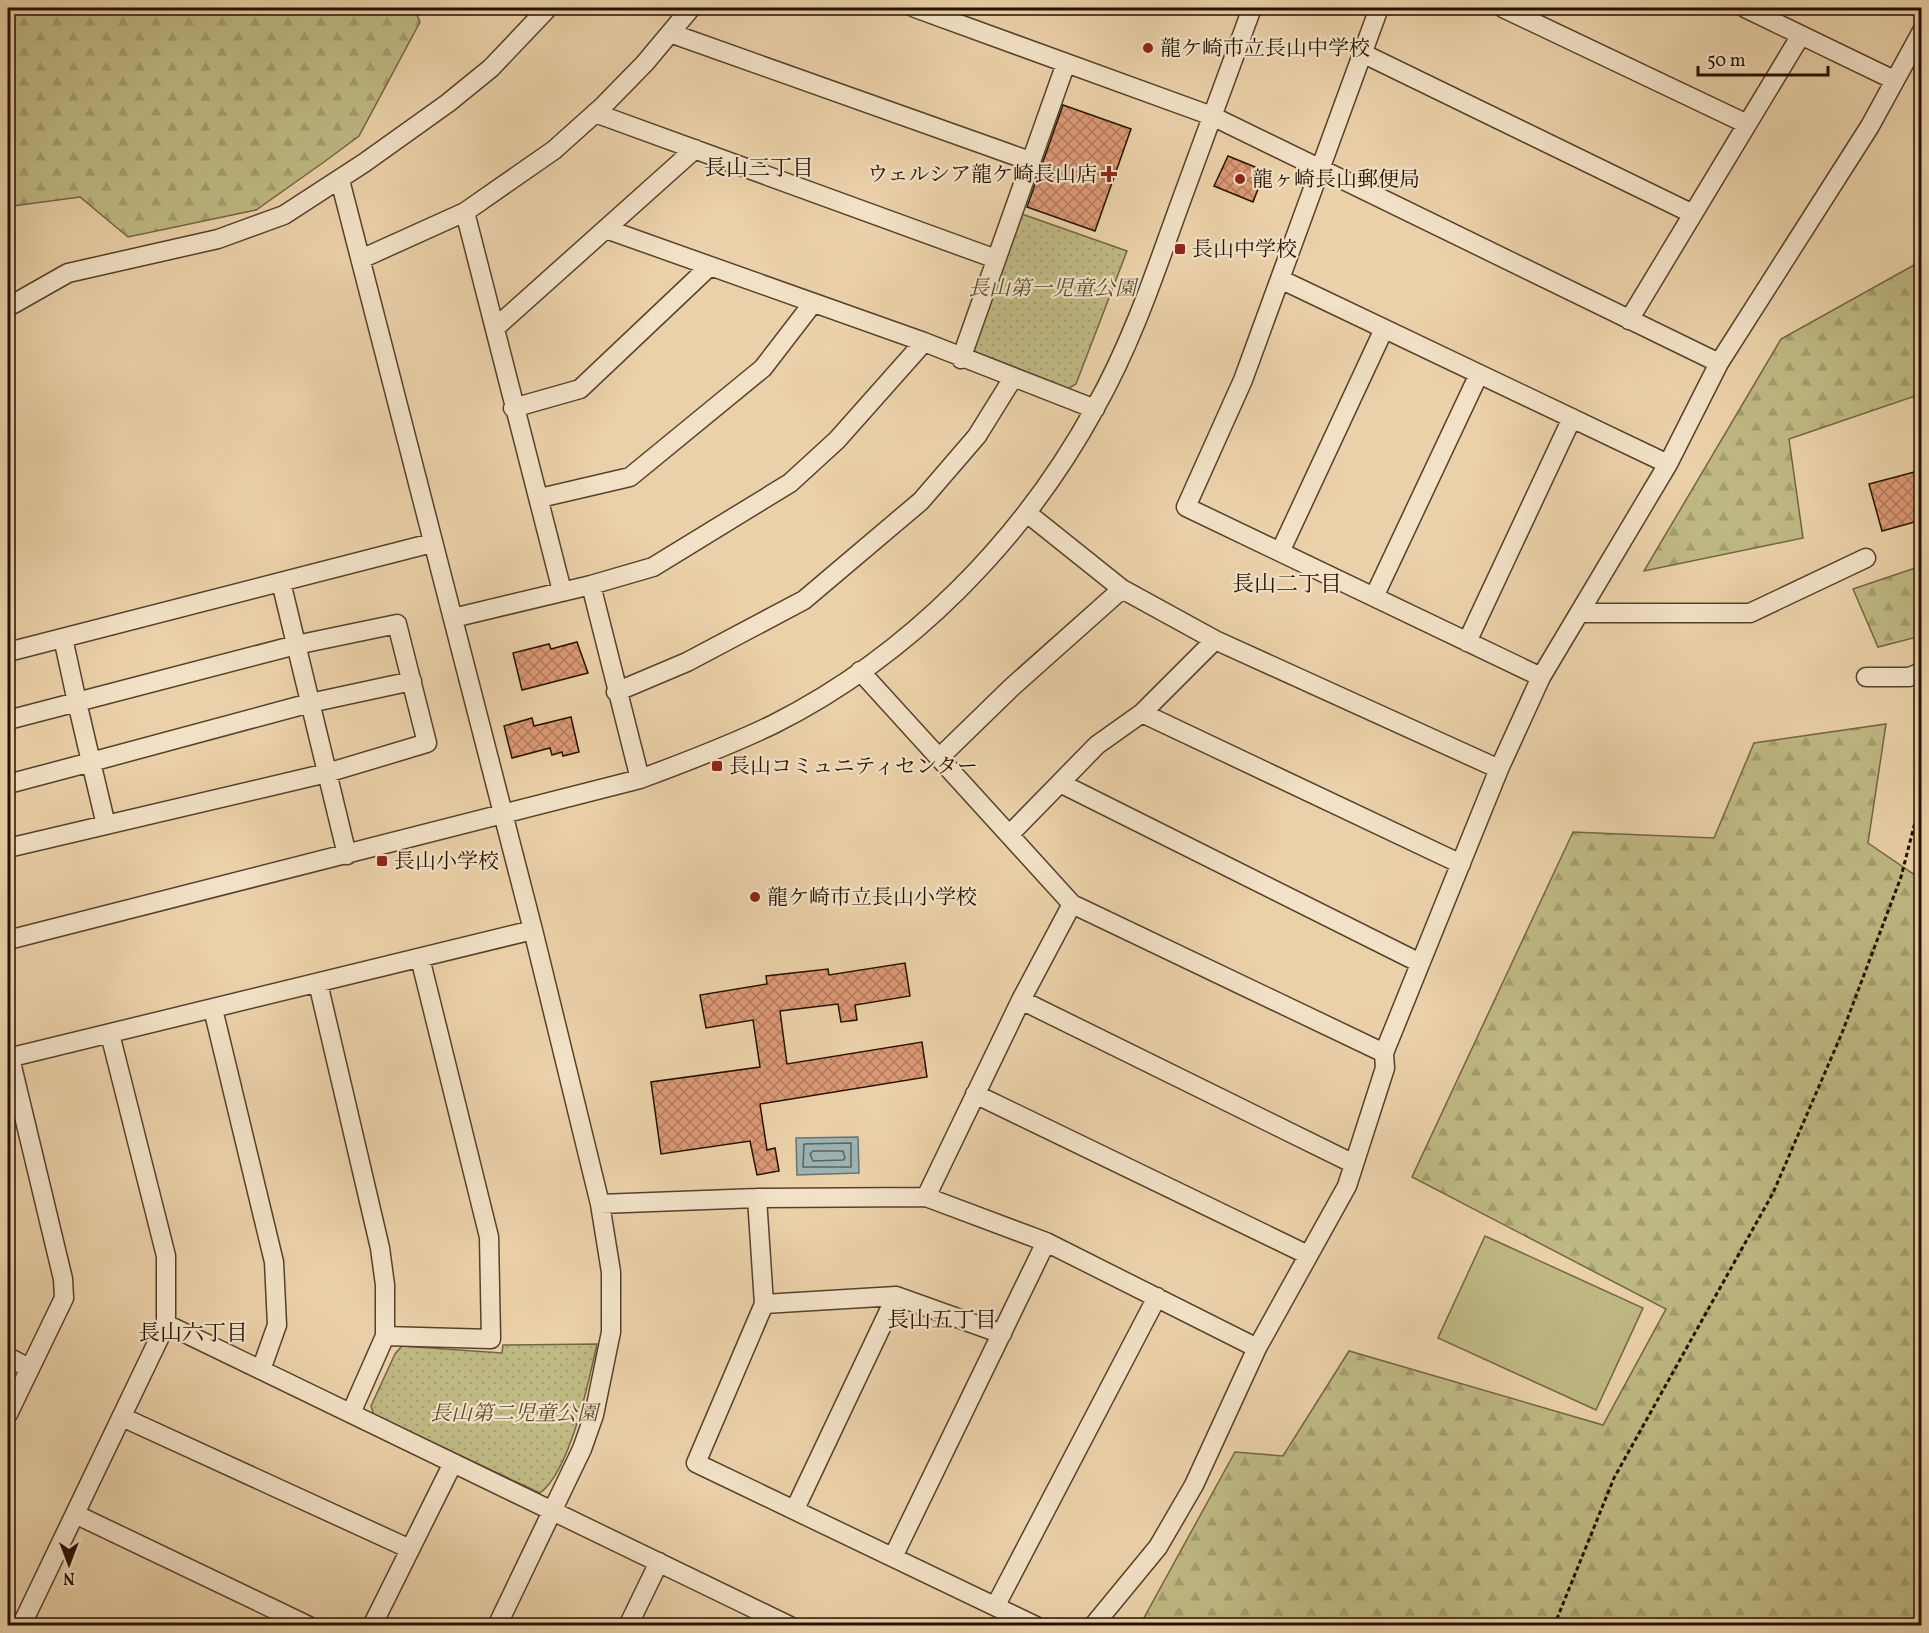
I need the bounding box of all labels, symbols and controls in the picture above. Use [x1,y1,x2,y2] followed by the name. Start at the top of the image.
[1160,35,1370,64] place label: 龍ケ崎市立長山中学校
[1698,39,1828,77] scale bar
[1141,41,1155,55] marker: 龍ケ崎市立長山中学校
[1707,49,1746,74] text: 50 m
[704,154,814,185] district label: 長山三丁目
[867,161,1097,190] place label: ウェルシア龍ケ崎長山店
[1252,166,1420,195] place label: 龍ヶ崎長山郵便局
[1102,167,1116,181] marker: ウェルシア龍ケ崎長山店
[1233,172,1247,186] marker: 龍ヶ崎長山郵便局
[1192,236,1297,265] place label: 長山中学校
[1173,242,1187,256] marker: 長山中学校
[968,275,1139,304] park label: 長山第一児童公園
[1232,570,1342,601] district label: 長山二丁目
[729,753,978,782] place label: 長山コミュニティセンター
[710,759,724,773] marker: 長山コミュニティセンター
[394,848,499,877] place label: 長山小学校
[375,854,389,868] marker: 長山小学校
[767,884,977,913] place label: 龍ケ崎市立長山小学校
[748,890,762,904] marker: 龍ケ崎市立長山小学校
[887,1306,997,1337] district label: 長山五丁目
[138,1319,248,1350] district label: 長山六丁目
[430,1400,601,1429] park label: 長山第二児童公園
[39,1534,99,1594] north arrow
[63,1566,75,1588] text: N

